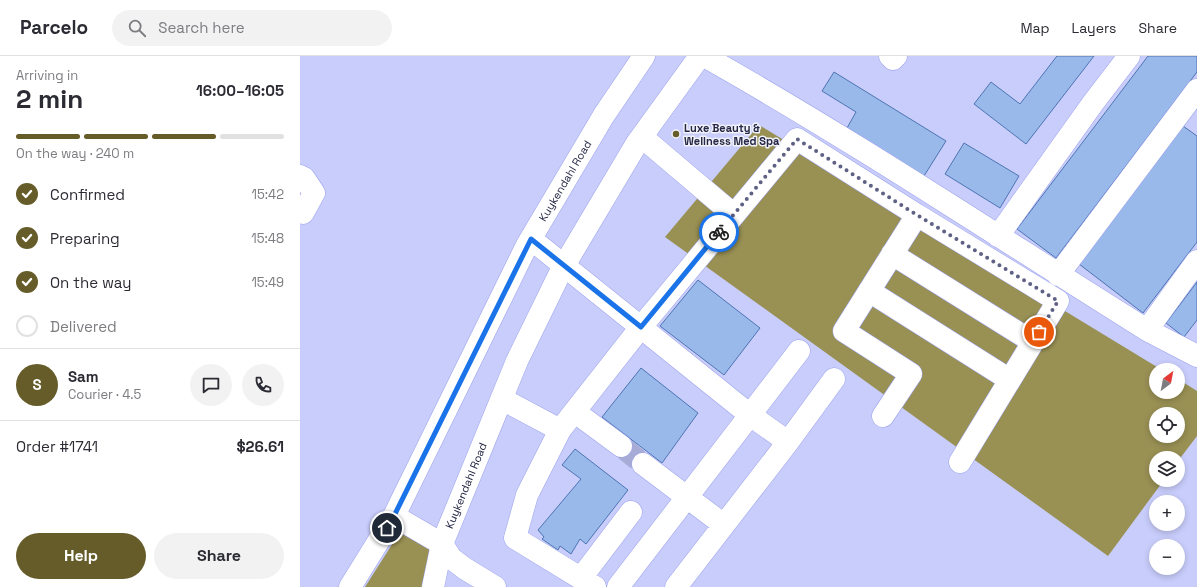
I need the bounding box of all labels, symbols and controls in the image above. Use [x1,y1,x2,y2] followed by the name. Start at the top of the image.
[112,10,392,46] search box
[20,15,88,40] text: Parcelo
[126,17,148,39] icon: search
[158,18,245,37] text: Search here
[1020,19,1050,37] text: Map
[1072,19,1116,37] text: Layers
[1138,19,1177,37] text: Share
[16,67,78,84] text: Arriving in
[196,81,284,100] text: 16:00–16:05
[16,82,83,116] text: 2 min
[684,121,780,148] place label: Luxe Beauty & Wellness Med Spa
[671,129,681,139] marker: Luxe Beauty & Wellness Med Spa
[536,138,594,224] street label: Kuykendahl Road
[16,145,134,162] text: On the way · 240 m
[16,183,38,205] icon: check
[50,185,125,204] text: Confirmed
[252,186,284,203] text: 15:42
[699,212,739,252] courier
[708,221,730,243] icon: bike
[16,227,38,249] icon: check
[50,229,120,248] text: Preparing
[251,230,284,247] text: 15:48
[16,271,38,293] icon: check
[50,273,131,292] text: On the way
[251,274,284,291] text: 15:49
[1022,315,1056,349] pin
[50,317,117,336] text: Delivered
[1028,321,1050,343] icon: bag
[1149,363,1185,399] north arrow
[1149,363,1185,575] map controls
[190,364,232,406] button: chat
[242,364,284,406] button: phone
[68,367,99,386] text: Sam
[32,375,42,394] text: S
[68,386,141,403] text: Courier · 4.5
[1149,407,1185,443] button: locate
[16,437,98,456] text: Order #1741
[236,437,284,456] text: $26.61
[442,441,490,531] street label: Kuykendahl Road
[1149,451,1185,487] button: layers
[1149,495,1185,531] button: +
[370,511,404,545] pin
[376,517,398,539] icon: home
[16,533,146,579] button: Help
[154,533,284,579] button: Share
[1149,539,1185,575] button: −

